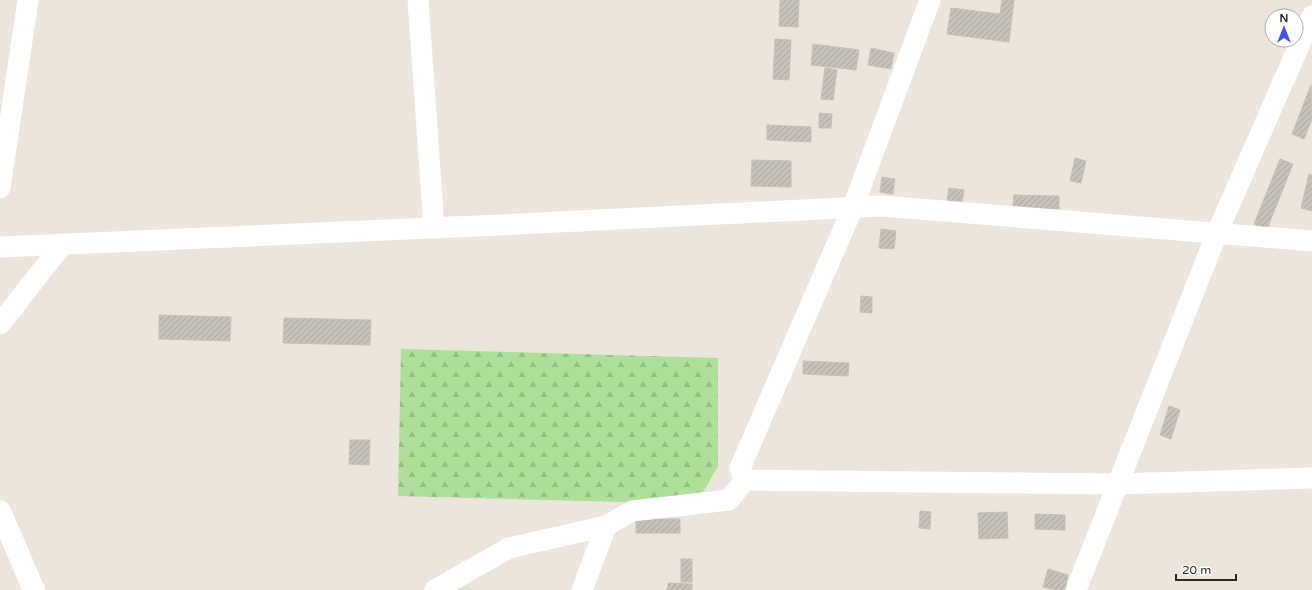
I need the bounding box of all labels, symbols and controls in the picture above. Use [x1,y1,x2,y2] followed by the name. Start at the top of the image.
[1264,8,1304,48] north arrow
[1280,12,1288,25] text: N
[1176,556,1236,582] scale bar
[1182,563,1211,577] text: 20 m

